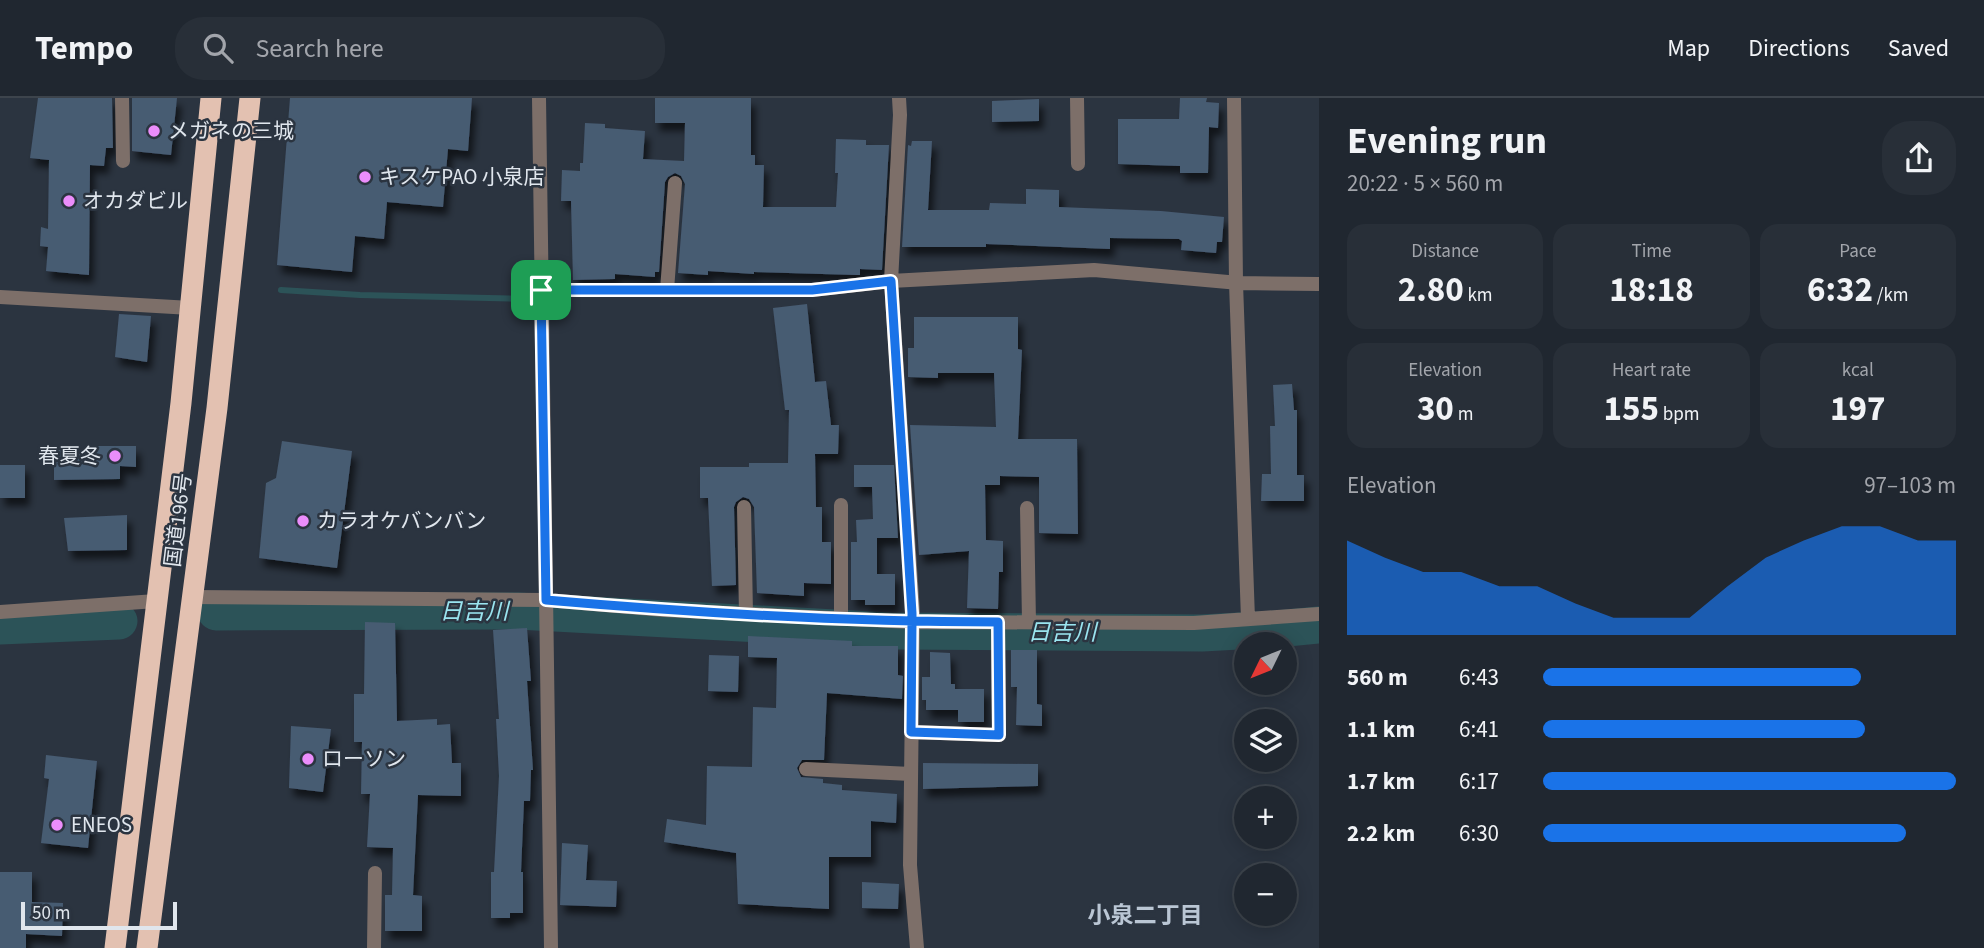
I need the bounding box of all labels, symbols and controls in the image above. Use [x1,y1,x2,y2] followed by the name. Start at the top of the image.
[175,17,665,80] search box
[35,25,133,72] text: Tempo
[199,29,237,67] icon: search
[255,30,384,67] text: Search here
[1667,31,1710,66] text: Map
[1748,31,1850,66] text: Directions
[1888,31,1949,66] text: Saved
[1347,114,1547,168] text: Evening run
[168,116,294,146] place label: メガネの三城
[1882,121,1956,195] button: share
[146,123,162,139] marker: メガネの三城
[379,162,545,192] place label: キスケPAO 小泉店
[1347,167,1503,200] text: 20:22 · 5 × 560 m
[357,169,373,185] marker: キスケPAO 小泉店
[83,186,188,216] place label: オカダビル
[61,193,77,209] marker: オカダビル
[1411,238,1479,265] text: Distance
[1631,238,1672,265] text: Time
[1839,238,1876,265] text: Pace
[511,260,571,320] pin
[1398,265,1464,315] text: 2.80
[1609,265,1694,315] text: 18:18
[1807,265,1873,315] text: 6:32
[522,271,560,309] icon: arrive
[1464,282,1493,309] text: km
[1873,282,1909,309] text: /km
[1408,357,1482,384] text: Elevation
[1612,357,1691,384] text: Heart rate
[1842,357,1874,384] text: kcal
[1417,384,1454,434] text: 30
[1603,384,1659,434] text: 155
[1830,384,1886,434] text: 197
[1454,401,1473,428] text: m
[1659,401,1700,428] text: bpm
[38,441,101,471] place label: 春夏冬
[107,448,123,464] marker: 春夏冬
[1347,469,1437,502] text: Elevation
[1864,469,1956,502] text: 97–103 m
[157,471,199,569] street label: 国道196号
[317,506,486,536] place label: カラオケバンバン
[295,513,311,529] marker: カラオケバンバン
[440,595,512,628] water label: 日吉川
[1028,616,1100,649] water label: 日吉川
[1234,632,1297,695] north arrow
[1234,632,1297,926] map controls
[1347,661,1408,694] text: 560 m
[1459,661,1499,694] text: 6:43
[1234,709,1297,772] button: layers
[1347,713,1415,746] text: 1.1 km
[1459,713,1499,746] text: 6:41
[322,744,406,774] place label: ローソン
[300,751,316,767] marker: ローソン
[1347,765,1415,798] text: 1.7 km
[1459,765,1499,798] text: 6:17
[1234,786,1297,849] button: +
[71,810,132,840] place label: ENEOS
[49,817,65,833] marker: ENEOS
[1347,817,1415,850] text: 2.2 km
[1459,817,1499,850] text: 6:30
[1234,863,1297,926] button: −
[21,899,177,931] scale bar
[1088,899,1203,932] district label: 小泉二丁目
[32,900,70,927] text: 50 m

